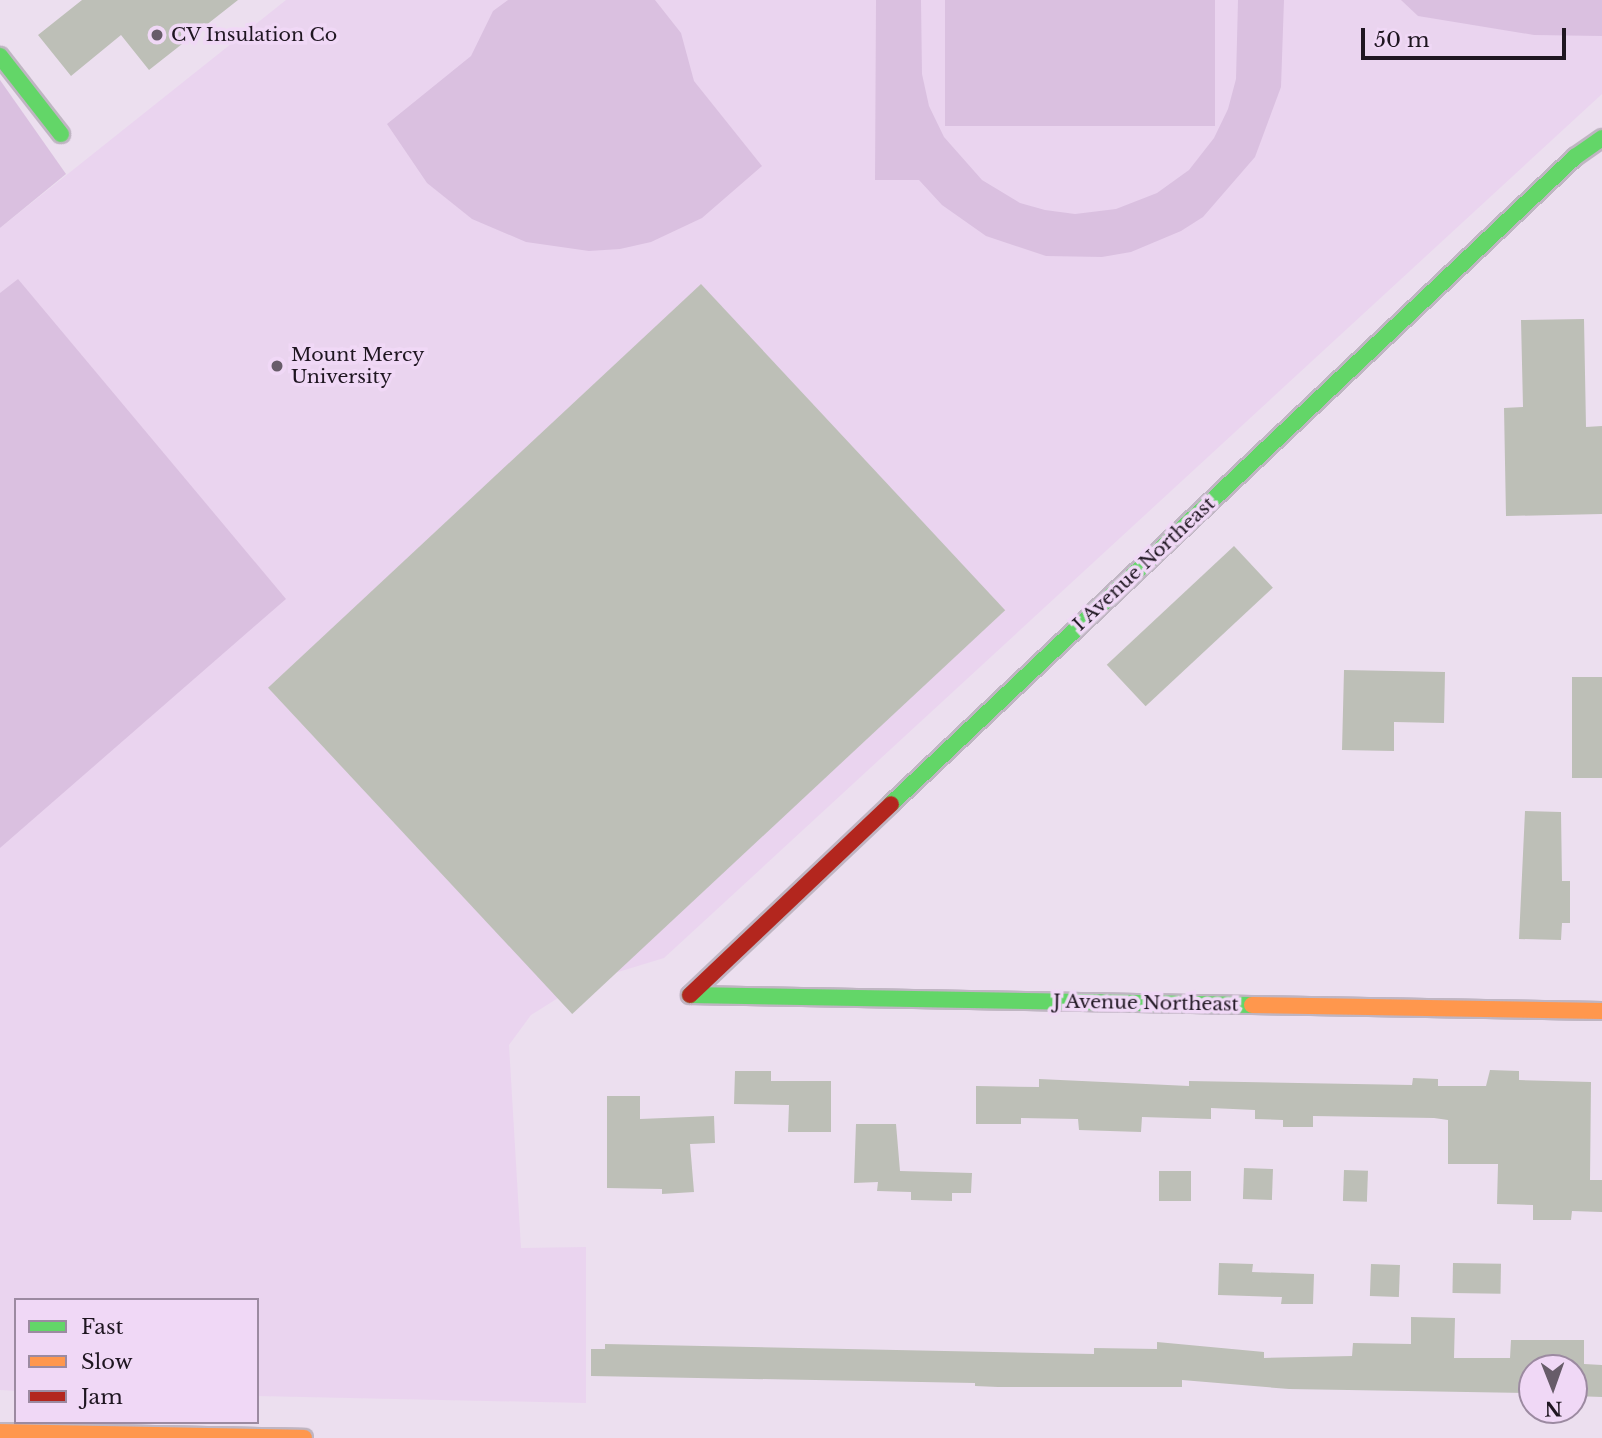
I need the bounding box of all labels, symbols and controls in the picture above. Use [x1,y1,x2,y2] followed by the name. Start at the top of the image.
[1364,14,1569,58] scale bar
[171,24,338,46] place label: CV Insulation Co
[149,27,165,43] marker: CV Insulation Co
[1374,27,1429,53] text: 50 m
[291,344,424,388] place label: Mount Mercy University
[269,358,285,374] marker: Mount Mercy University
[1068,492,1220,636] street label: I Avenue Northeast
[1053,990,1239,1016] street label: J Avenue Northeast
[14,1298,259,1424] legend
[81,1314,123,1340] text: Fast
[81,1349,133,1375] text: Slow
[1518,1354,1588,1424] north arrow
[81,1384,123,1410] text: Jam
[1544,1397,1562,1420] text: N

